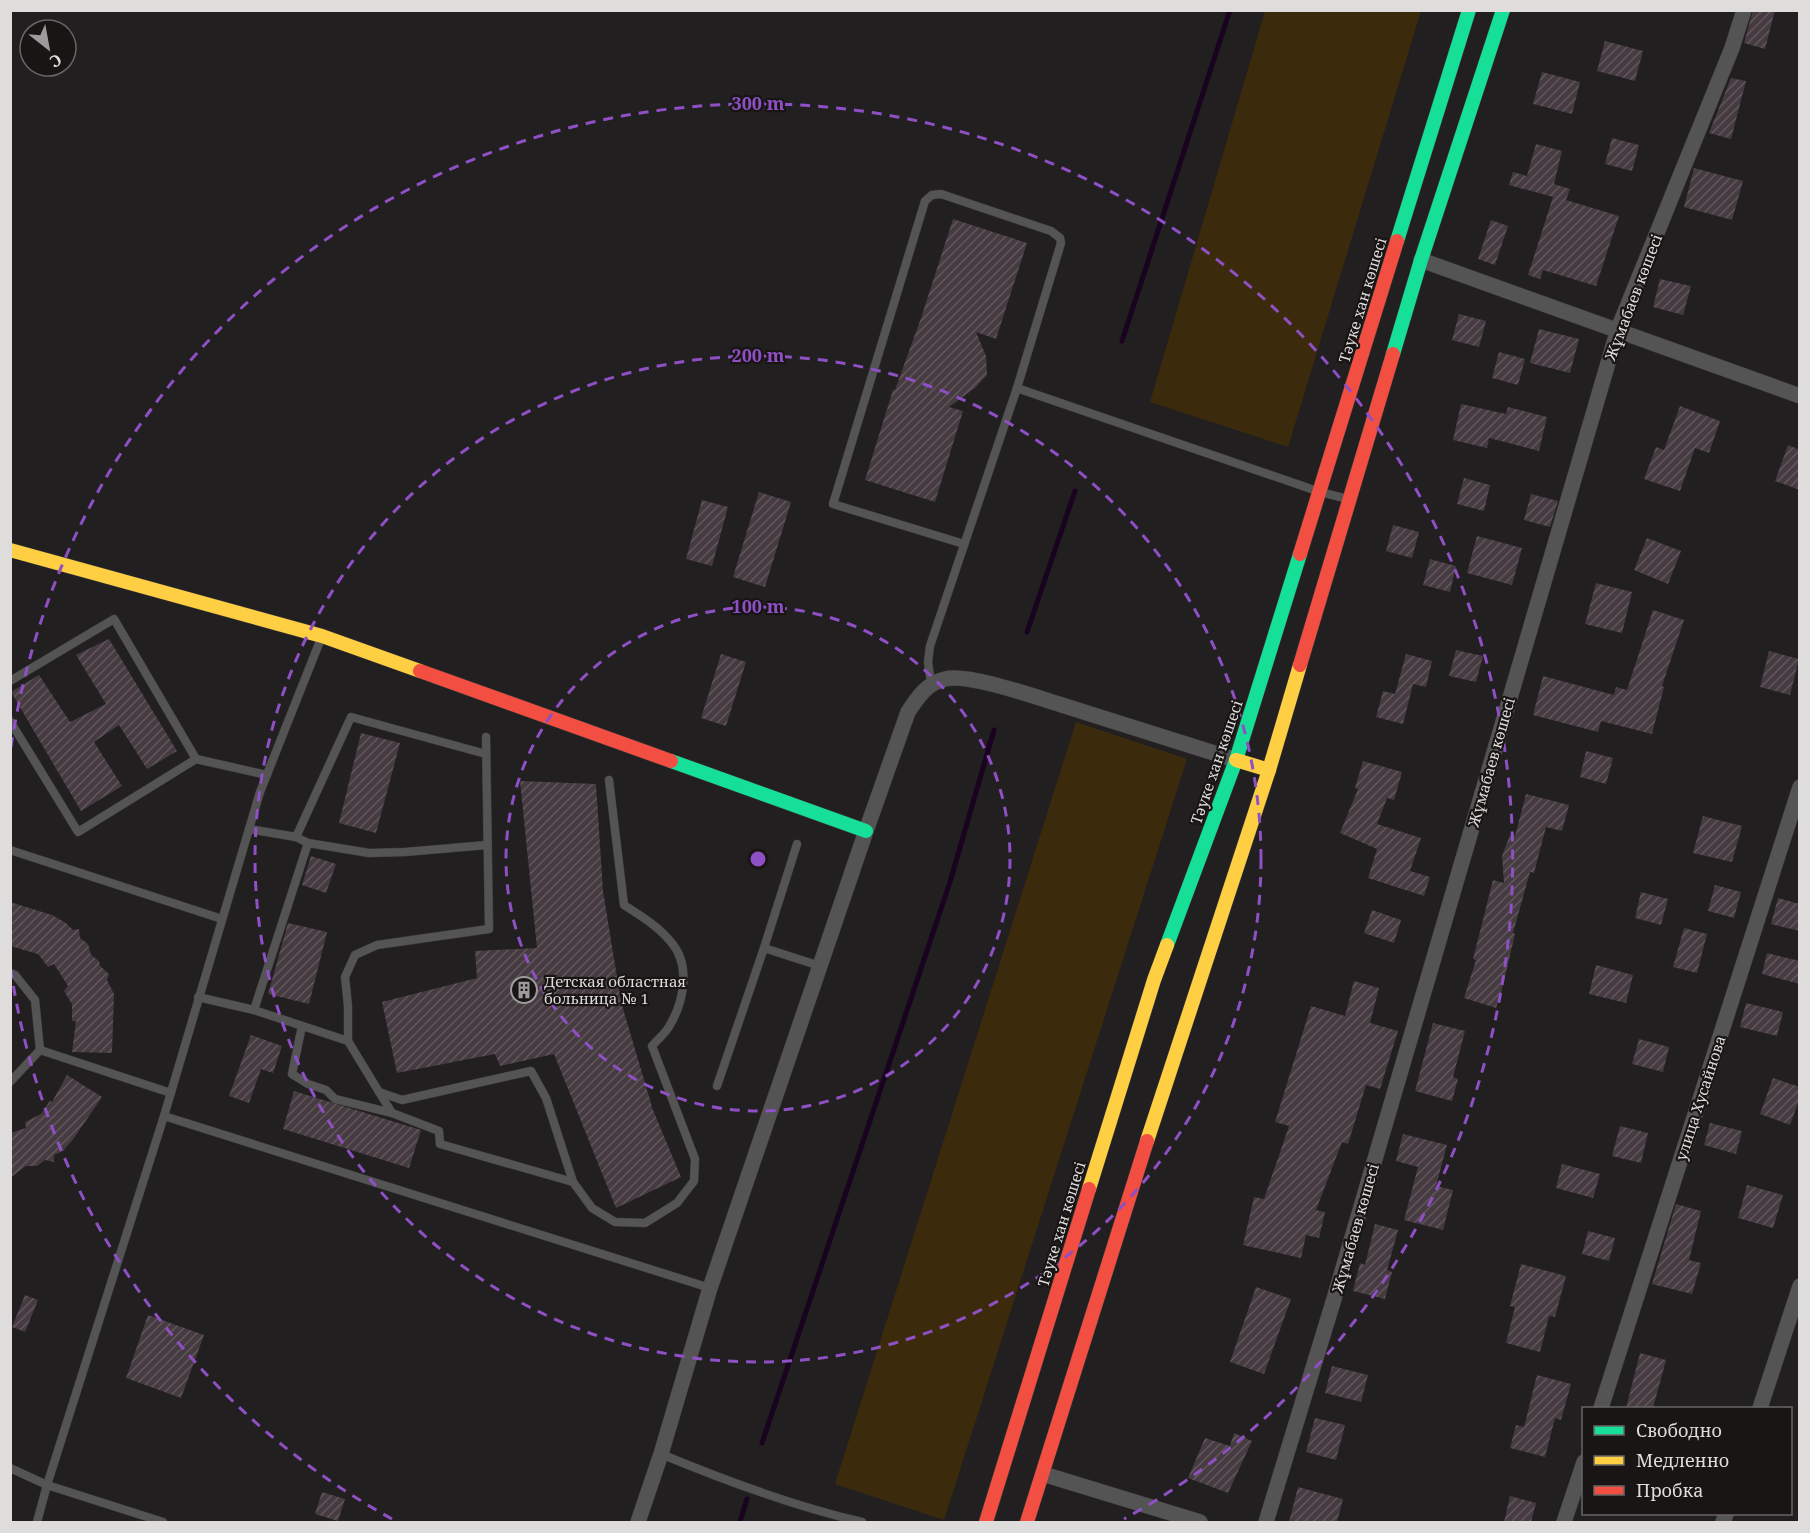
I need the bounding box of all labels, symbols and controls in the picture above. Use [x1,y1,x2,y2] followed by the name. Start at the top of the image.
[18,18,78,78] north arrow
[46,49,66,73] text: С
[732,91,785,115] text: 300 m
[1599,231,1666,364] street label: Жұмабаев көшесі
[1333,235,1391,365] street label: Тәуке хан көшесі
[732,343,785,367] text: 200 m
[732,594,785,618] text: 100 m
[1463,695,1519,830] street label: Жұмабаев көшесі
[1185,697,1247,827] street label: Тәуке хан көшесі
[748,849,768,869] centre of rings
[544,971,686,1008] place label: Детская областная больница № 1
[509,975,539,1005] building icon: Детская областная больница № 1
[1670,1033,1730,1163] street label: улица Хусайнова
[1032,1159,1090,1289] street label: Тәуке хан көшесі
[1327,1161,1383,1296] street label: Жұмабаев көшесі
[1582,1407,1792,1515] legend
[1636,1418,1722,1442] text: Свободно
[1636,1448,1729,1472] text: Медленно
[1636,1478,1703,1502] text: Пробка

